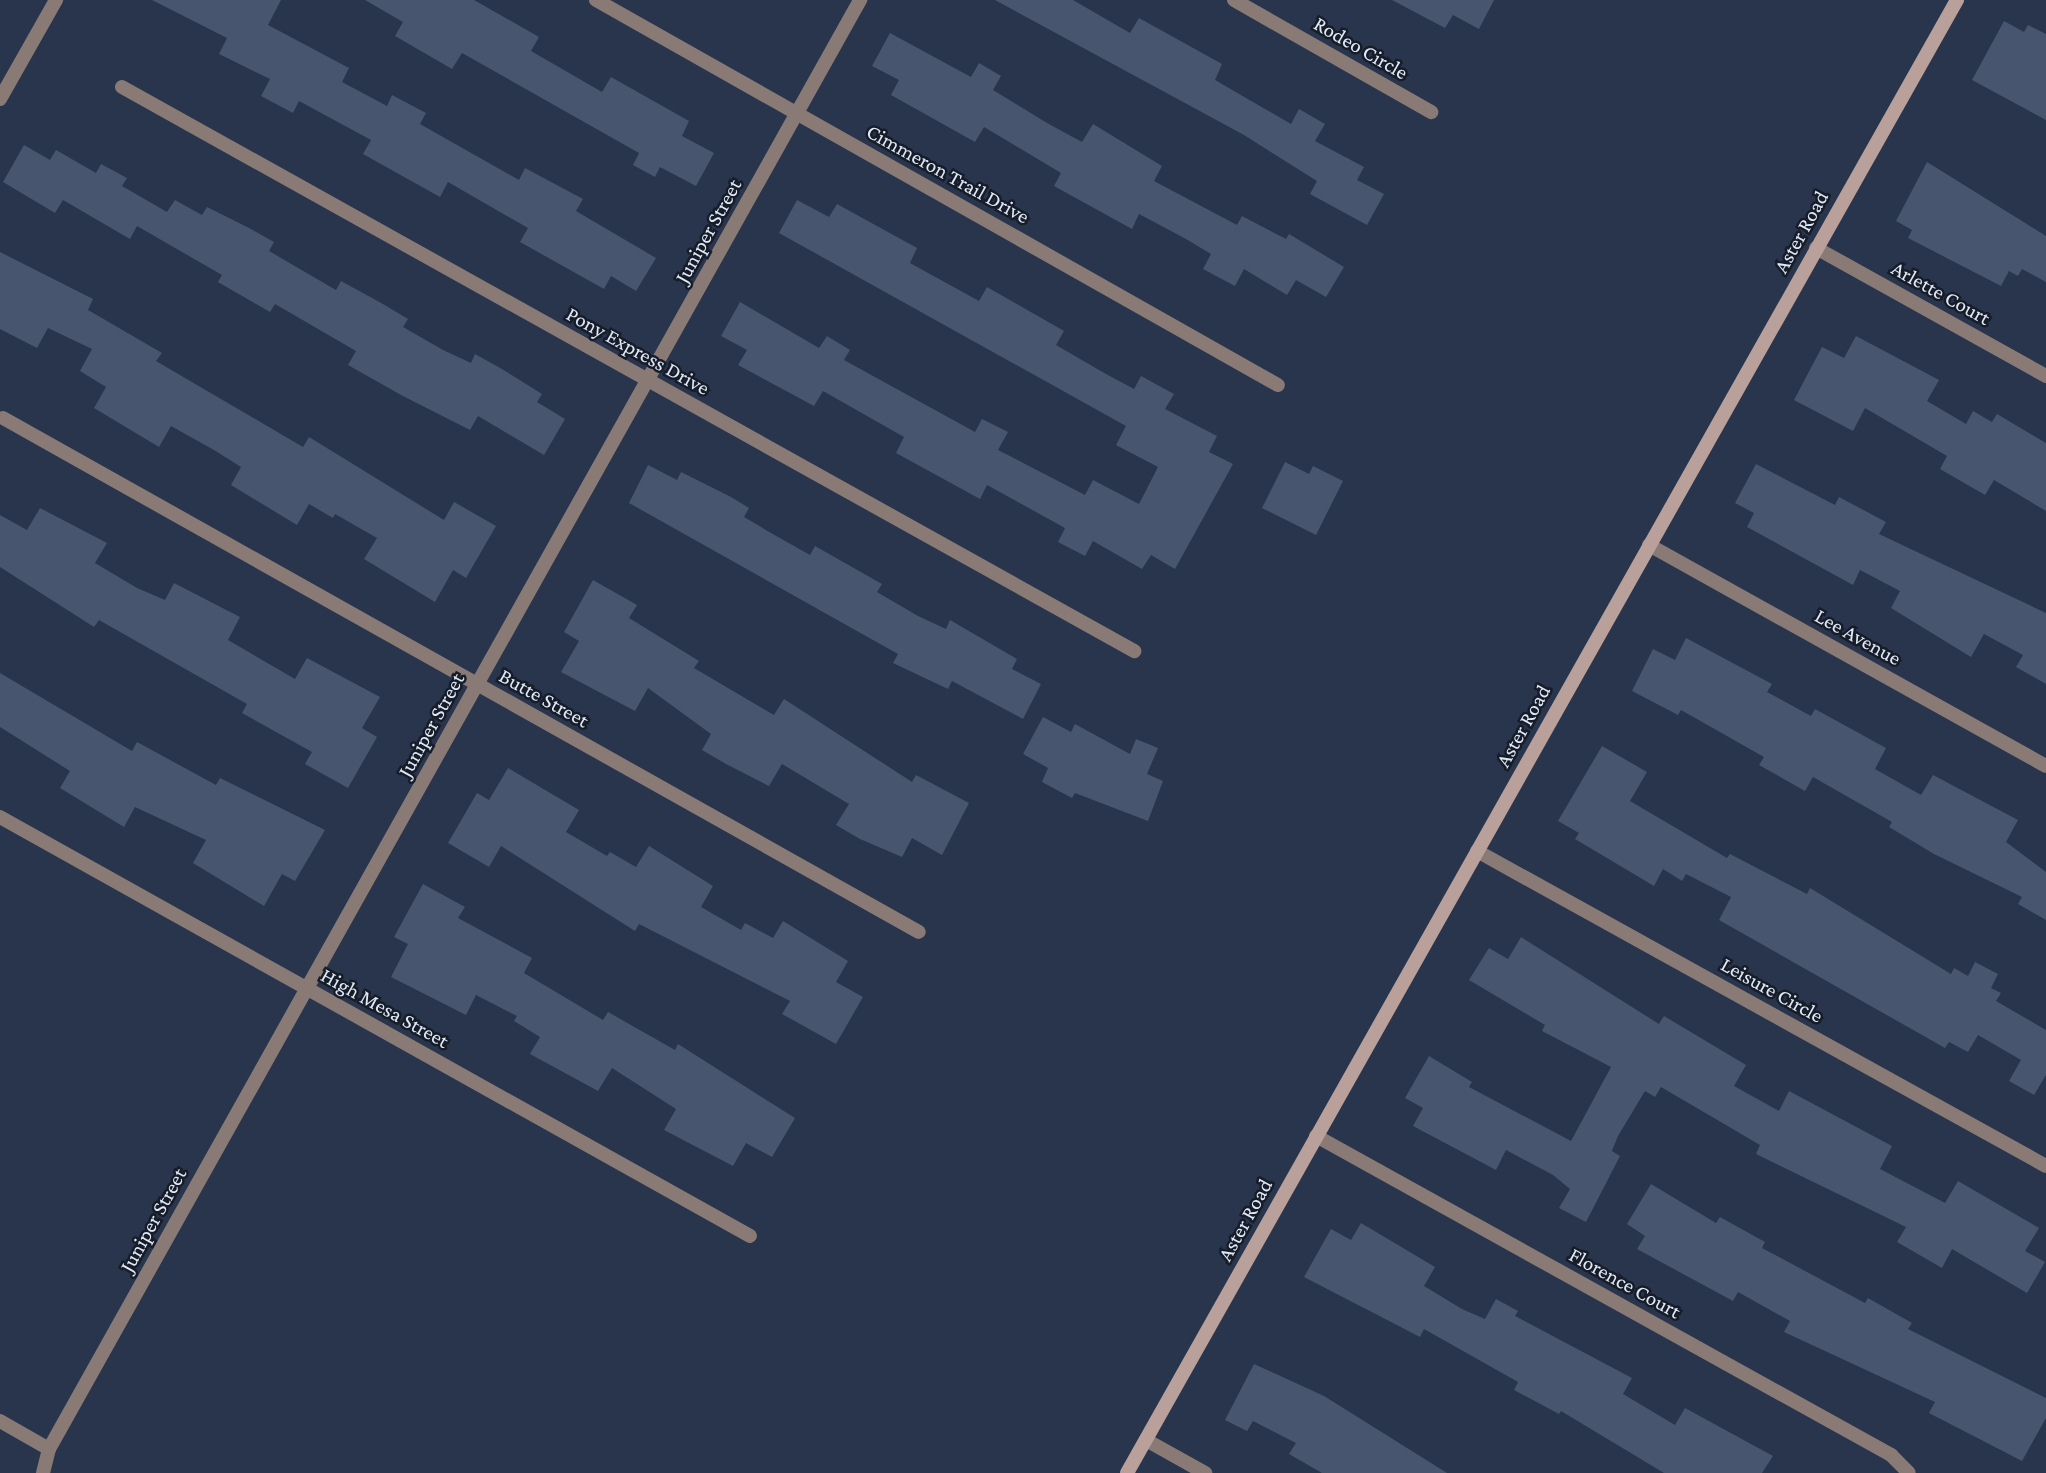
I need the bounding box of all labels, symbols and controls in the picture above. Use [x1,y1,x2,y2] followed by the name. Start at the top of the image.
[1309,11,1413,85] street label: Rodeo Circle
[862,119,1034,229] street label: Cimmeron Trail Drive
[669,175,747,287] street label: Juniper Street
[1768,186,1834,278] street label: Aster Road
[1887,256,1995,330] street label: Arlette Court
[562,301,714,401] street label: Pony Express Drive
[1810,603,1906,671] street label: Lee Avenue
[495,663,593,733] street label: Butte Street
[392,669,470,781] street label: Juniper Street
[1490,680,1556,772] street label: Aster Road
[1716,952,1828,1028] street label: Leisure Circle
[317,962,453,1054] street label: High Mesa Street
[114,1164,192,1276] street label: Juniper Street
[1212,1174,1278,1266] street label: Aster Road
[1565,1242,1685,1324] street label: Florence Court

